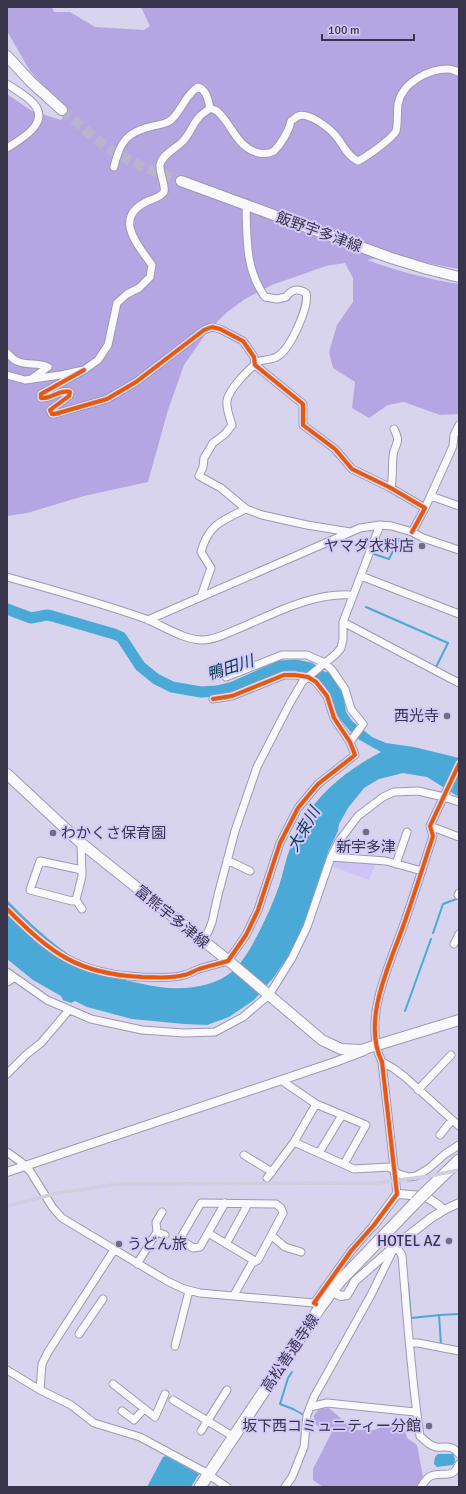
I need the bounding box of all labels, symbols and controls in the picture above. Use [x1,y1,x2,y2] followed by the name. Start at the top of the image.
[322,16,414,42] scale bar
[328,23,360,38] text: 100 m
[274,208,364,256] street label: 飯野宇多津線
[324,537,414,555] place label: ヤマダ衣料店
[417,541,427,551] marker: ヤマダ衣料店
[204,650,258,685] water label: 鴨田川
[394,707,439,725] place label: 西光寺
[442,711,452,721] marker: 西光寺
[283,802,326,855] water label: 大束川
[61,824,166,842] place label: わかくさ保育園
[361,827,371,837] marker: 新宇多津
[48,828,58,838] marker: わかくさ保育園
[336,838,396,856] place label: 新宇多津
[131,882,213,952] street label: 富熊宇多津線
[377,1232,441,1250] place label: HOTEL AZ
[127,1235,187,1253] place label: うどん旅
[444,1236,454,1246] marker: HOTEL AZ
[114,1239,124,1249] marker: うどん旅
[257,1311,323,1395] street label: 高松善通寺線
[242,1417,421,1435] place label: 坂下西コミュニティー分館
[424,1421,434,1431] marker: 坂下西コミュニティー分館

